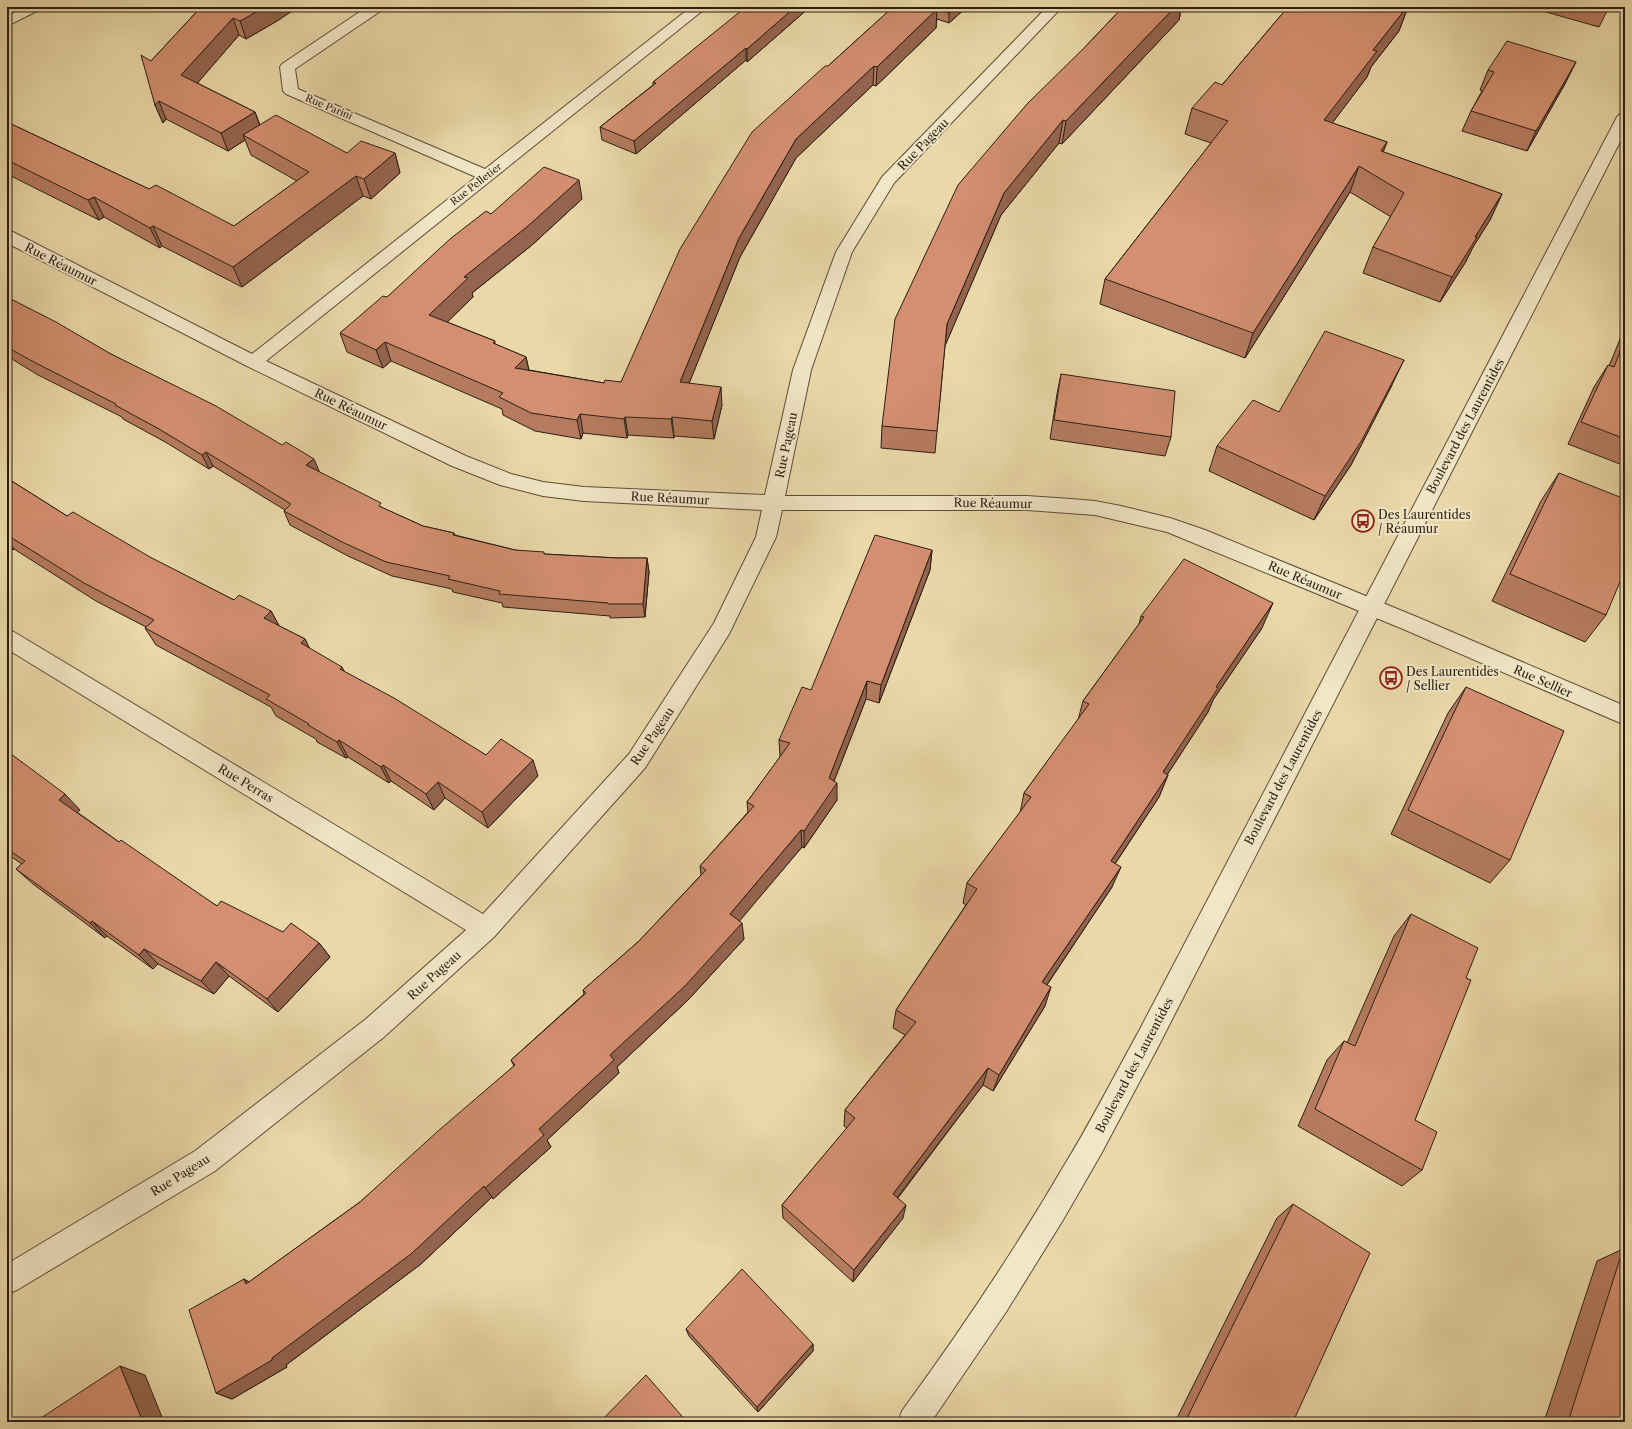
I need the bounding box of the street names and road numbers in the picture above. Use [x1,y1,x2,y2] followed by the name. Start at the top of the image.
[303,91,355,123] street label: Rue Parini
[894,114,952,173] street label: Rue Pageau
[448,159,505,208] street label: Rue Pelletier
[22,239,100,289] street label: Rue Réaumur
[1423,356,1507,496] street label: Boulevard des Laurentides
[312,385,390,433] street label: Rue Réaumur
[772,410,800,479] street label: Rue Pageau
[630,488,710,508] street label: Rue Réaumur
[953,495,1033,511] street label: Rue Réaumur
[1266,558,1344,602] street label: Rue Réaumur
[1511,661,1575,701] street label: Rue Sellier
[627,704,677,768] street label: Rue Pageau
[1241,707,1325,847] street label: Boulevard des Laurentides
[216,761,276,805] street label: Rue Perras
[404,947,464,1003] street label: Rue Pageau
[1092,995,1176,1135] street label: Boulevard des Laurentides
[148,1151,213,1199] street label: Rue Pageau

